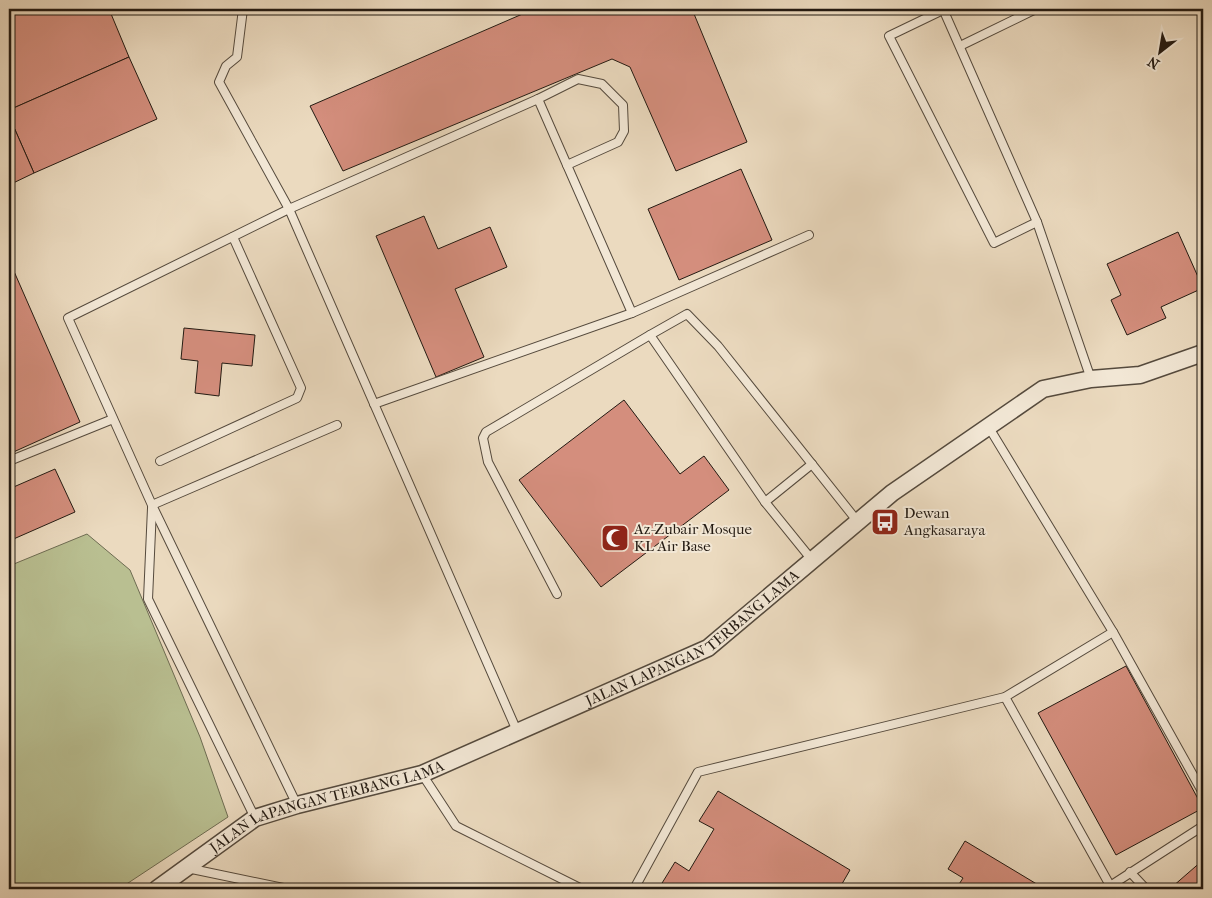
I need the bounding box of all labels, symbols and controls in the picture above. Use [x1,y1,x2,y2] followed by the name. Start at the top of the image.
[1134,28,1184,78] north arrow
[1144,52,1162,73] text: N
[903,504,986,539] place label: Dewan Angkasaraya
[870,507,900,537] bus stop icon: Dewan Angkasaraya
[633,520,752,555] place label: Az-Zubair Mosque KL Air Base
[600,523,630,553] mosque icon: Az-Zubair Mosque KL Air Base
[582,566,803,710] street label: JALAN LAPANGAN TERBANG LAMA
[205,756,447,857] street label: JALAN LAPANGAN TERBANG LAMA

